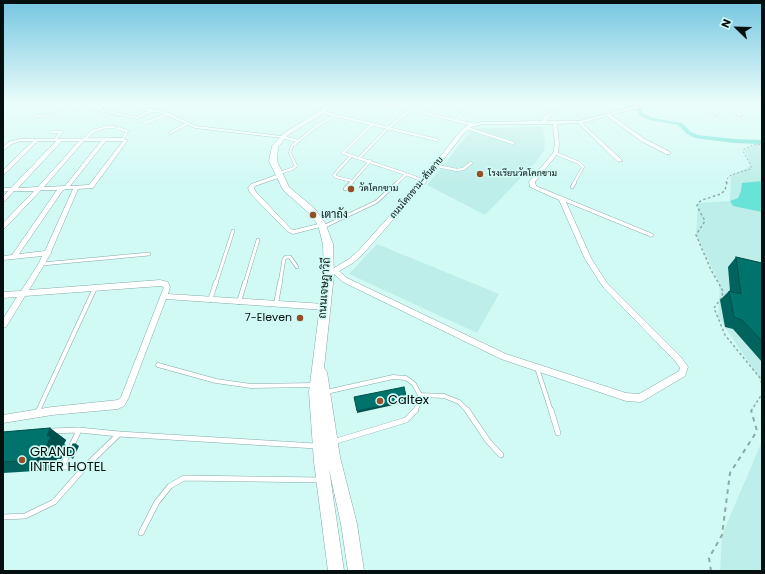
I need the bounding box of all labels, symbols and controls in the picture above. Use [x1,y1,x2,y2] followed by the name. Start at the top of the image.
[717,8,757,48] north arrow
[717,16,735,30] text: N
[388,155,446,221] street label: ถนนโคกขาม-สันดาบ
[475,169,485,179] marker: โรงเรียนวัดโคกขาม
[488,169,557,179] place label: โรงเรียนวัดโคกขาม
[346,184,356,194] marker: วัดโคกขาม
[359,184,398,194] place label: วัดโคกขาม
[321,208,348,222] place label: เตาถัง
[308,210,318,220] marker: เตาถัง
[316,257,334,319] street label: ถนนเจษฎาวิถี
[245,311,292,325] place label: 7-Eleven
[295,313,305,323] marker: 7-Eleven
[388,393,429,409] place label: Caltex
[375,396,385,406] marker: Caltex
[30,445,106,476] place label: GRAND INTER HOTEL
[17,455,27,465] marker: GRAND INTER HOTEL

